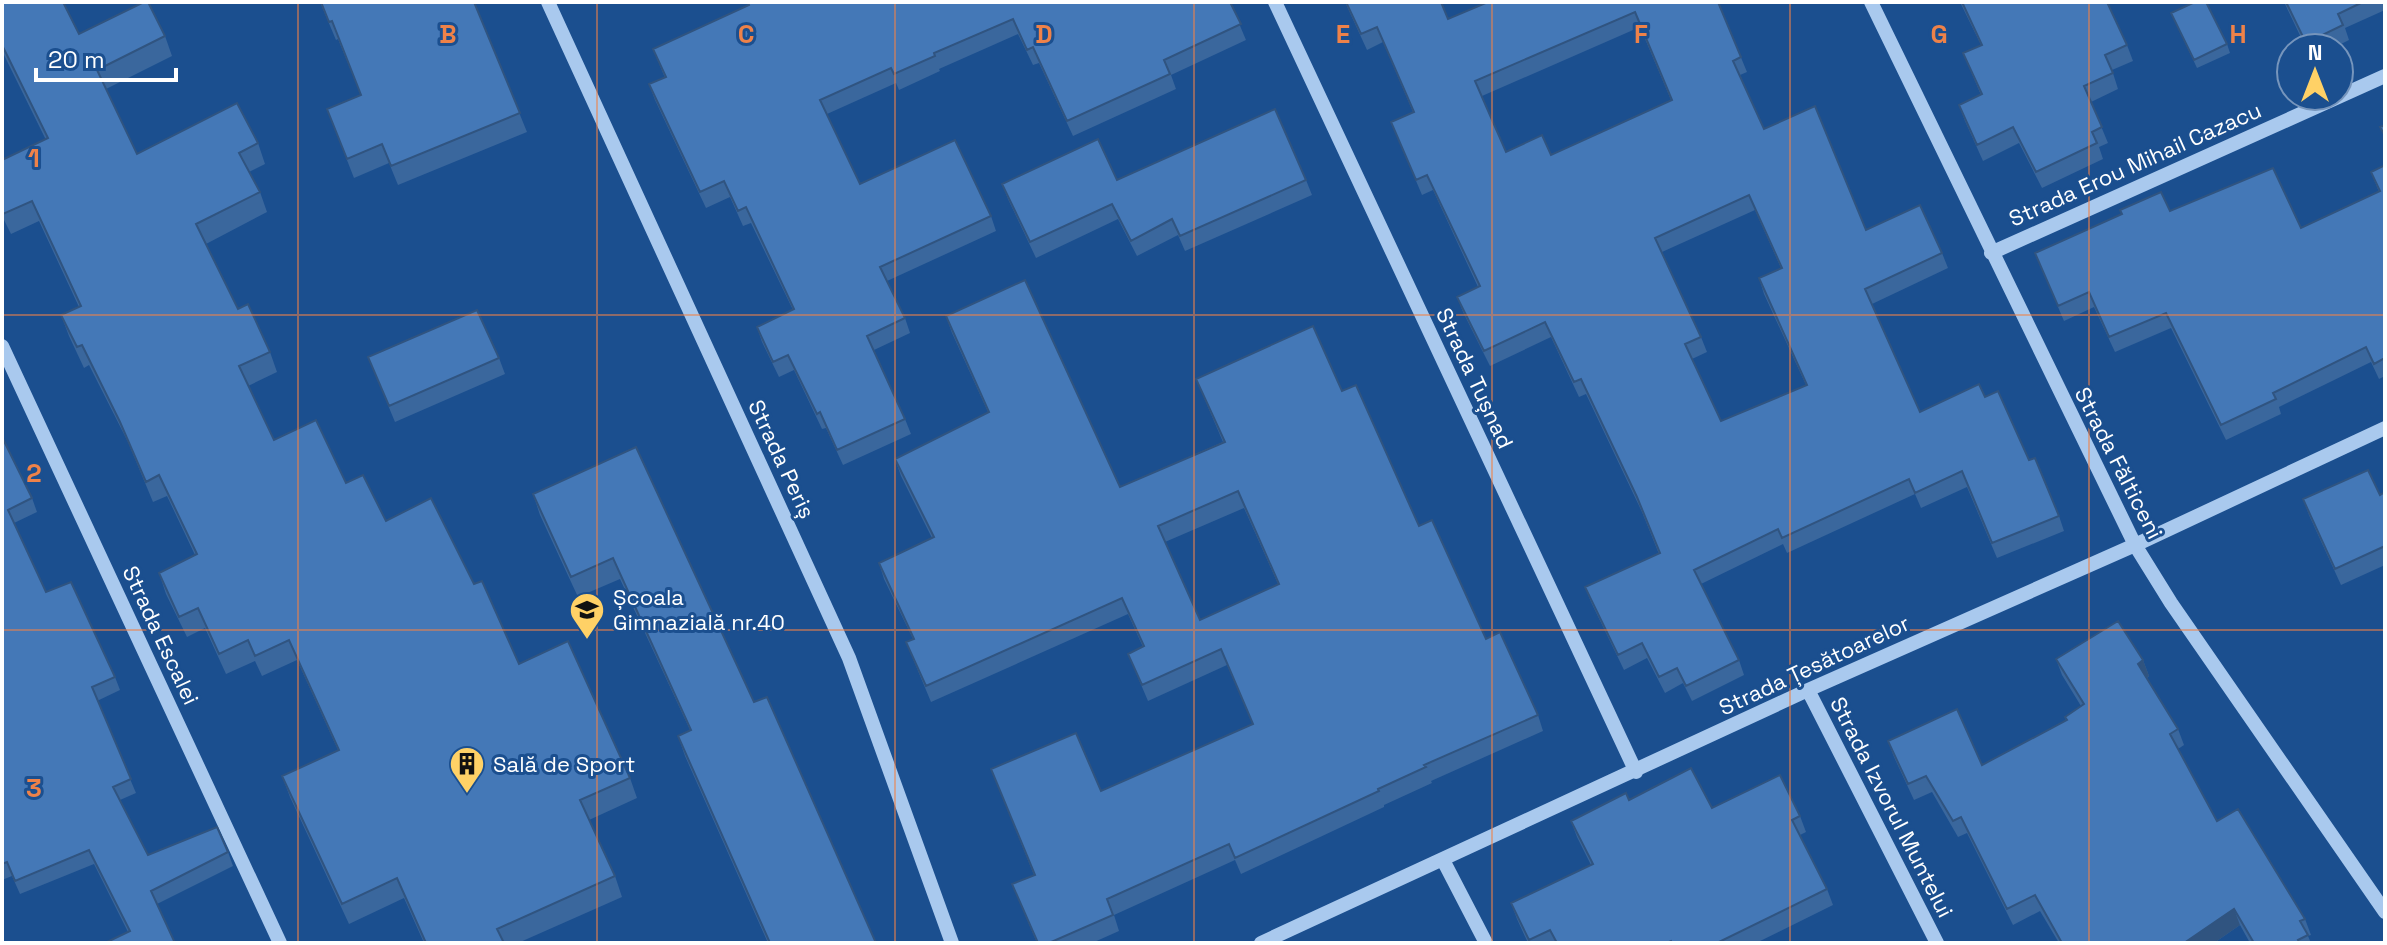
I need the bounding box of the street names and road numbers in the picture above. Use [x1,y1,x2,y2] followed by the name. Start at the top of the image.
[2004,96,2266,232] street label: Strada Erou Mihail Cazacu
[1430,303,1520,453] street label: Strada Tușnad
[2069,382,2169,544] street label: Strada Fălticeni
[742,395,822,523] street label: Strada Periș
[117,561,205,709] street label: Strada Escalei
[1714,609,1914,721] street label: Strada Țesătoarelor
[1824,692,1960,922] street label: Strada Izvorul Muntelui

